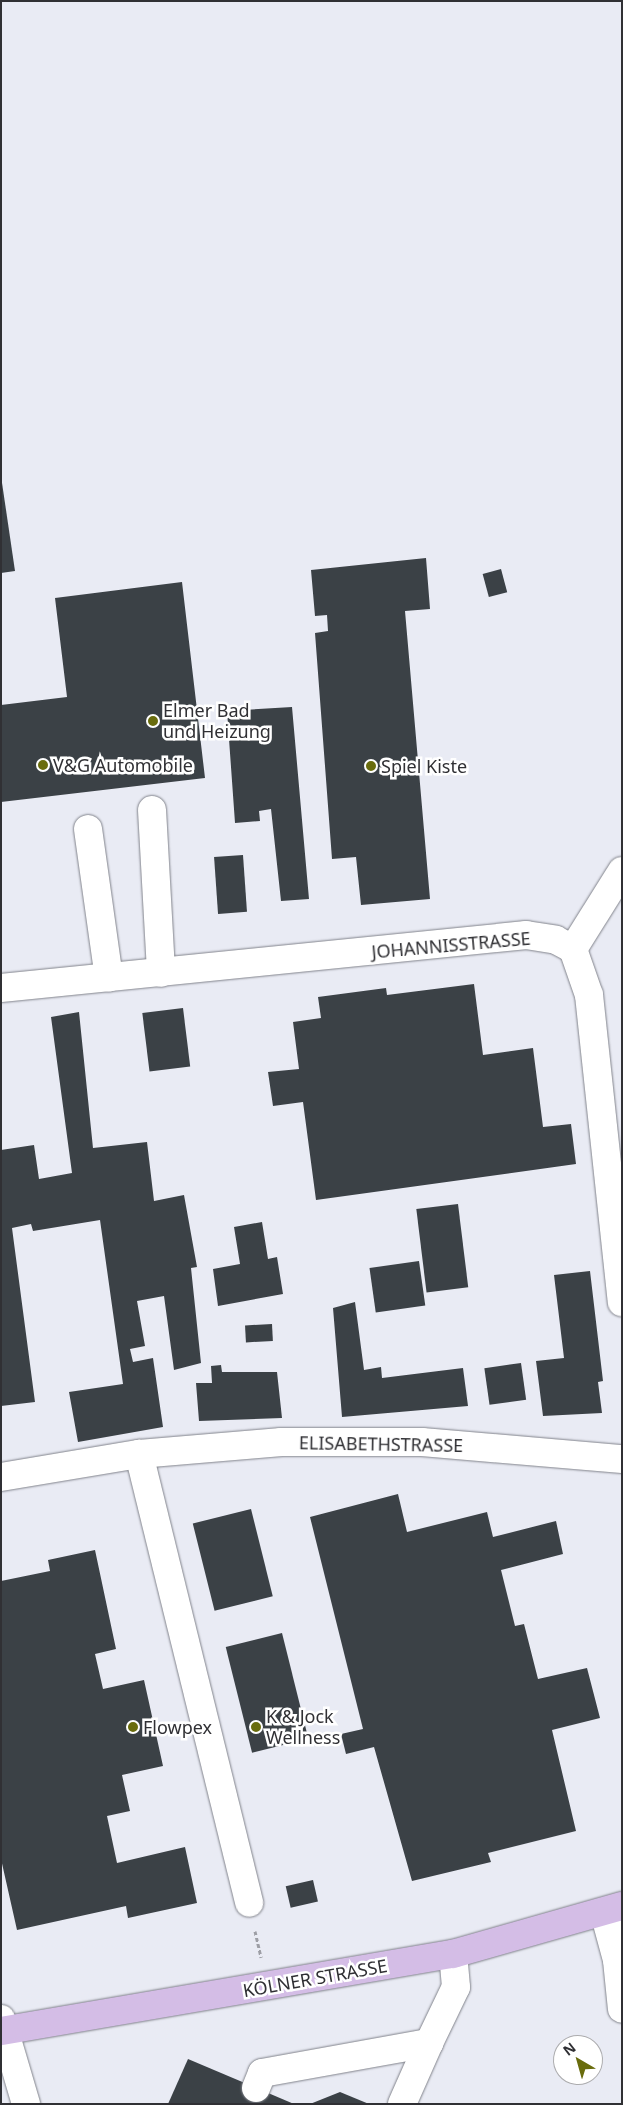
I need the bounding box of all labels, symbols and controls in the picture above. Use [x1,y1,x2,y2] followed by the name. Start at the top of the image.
[163,700,271,742] place label: Elmer Bad und Heizung
[147,715,159,727] marker: Elmer Bad und Heizung
[53,754,193,776] place label: V&G Automobile
[381,755,467,777] place label: Spiel Kiste
[37,759,49,771] marker: V&G Automobile
[365,760,377,772] marker: Spiel Kiste
[371,927,531,963] street label: JOHANNISSTRASSE
[299,1432,463,1456] street label: ELISABETHSTRASSE
[266,1706,340,1748] place label: K & Jock Wellness
[143,1716,212,1738] place label: Flowpex
[127,1721,139,1733] marker: Flowpex
[250,1721,262,1733] marker: K & Jock Wellness
[241,1955,389,2001] street label: KÖLNER STRASSE
[553,2035,603,2085] north arrow
[559,2038,579,2060] text: N

